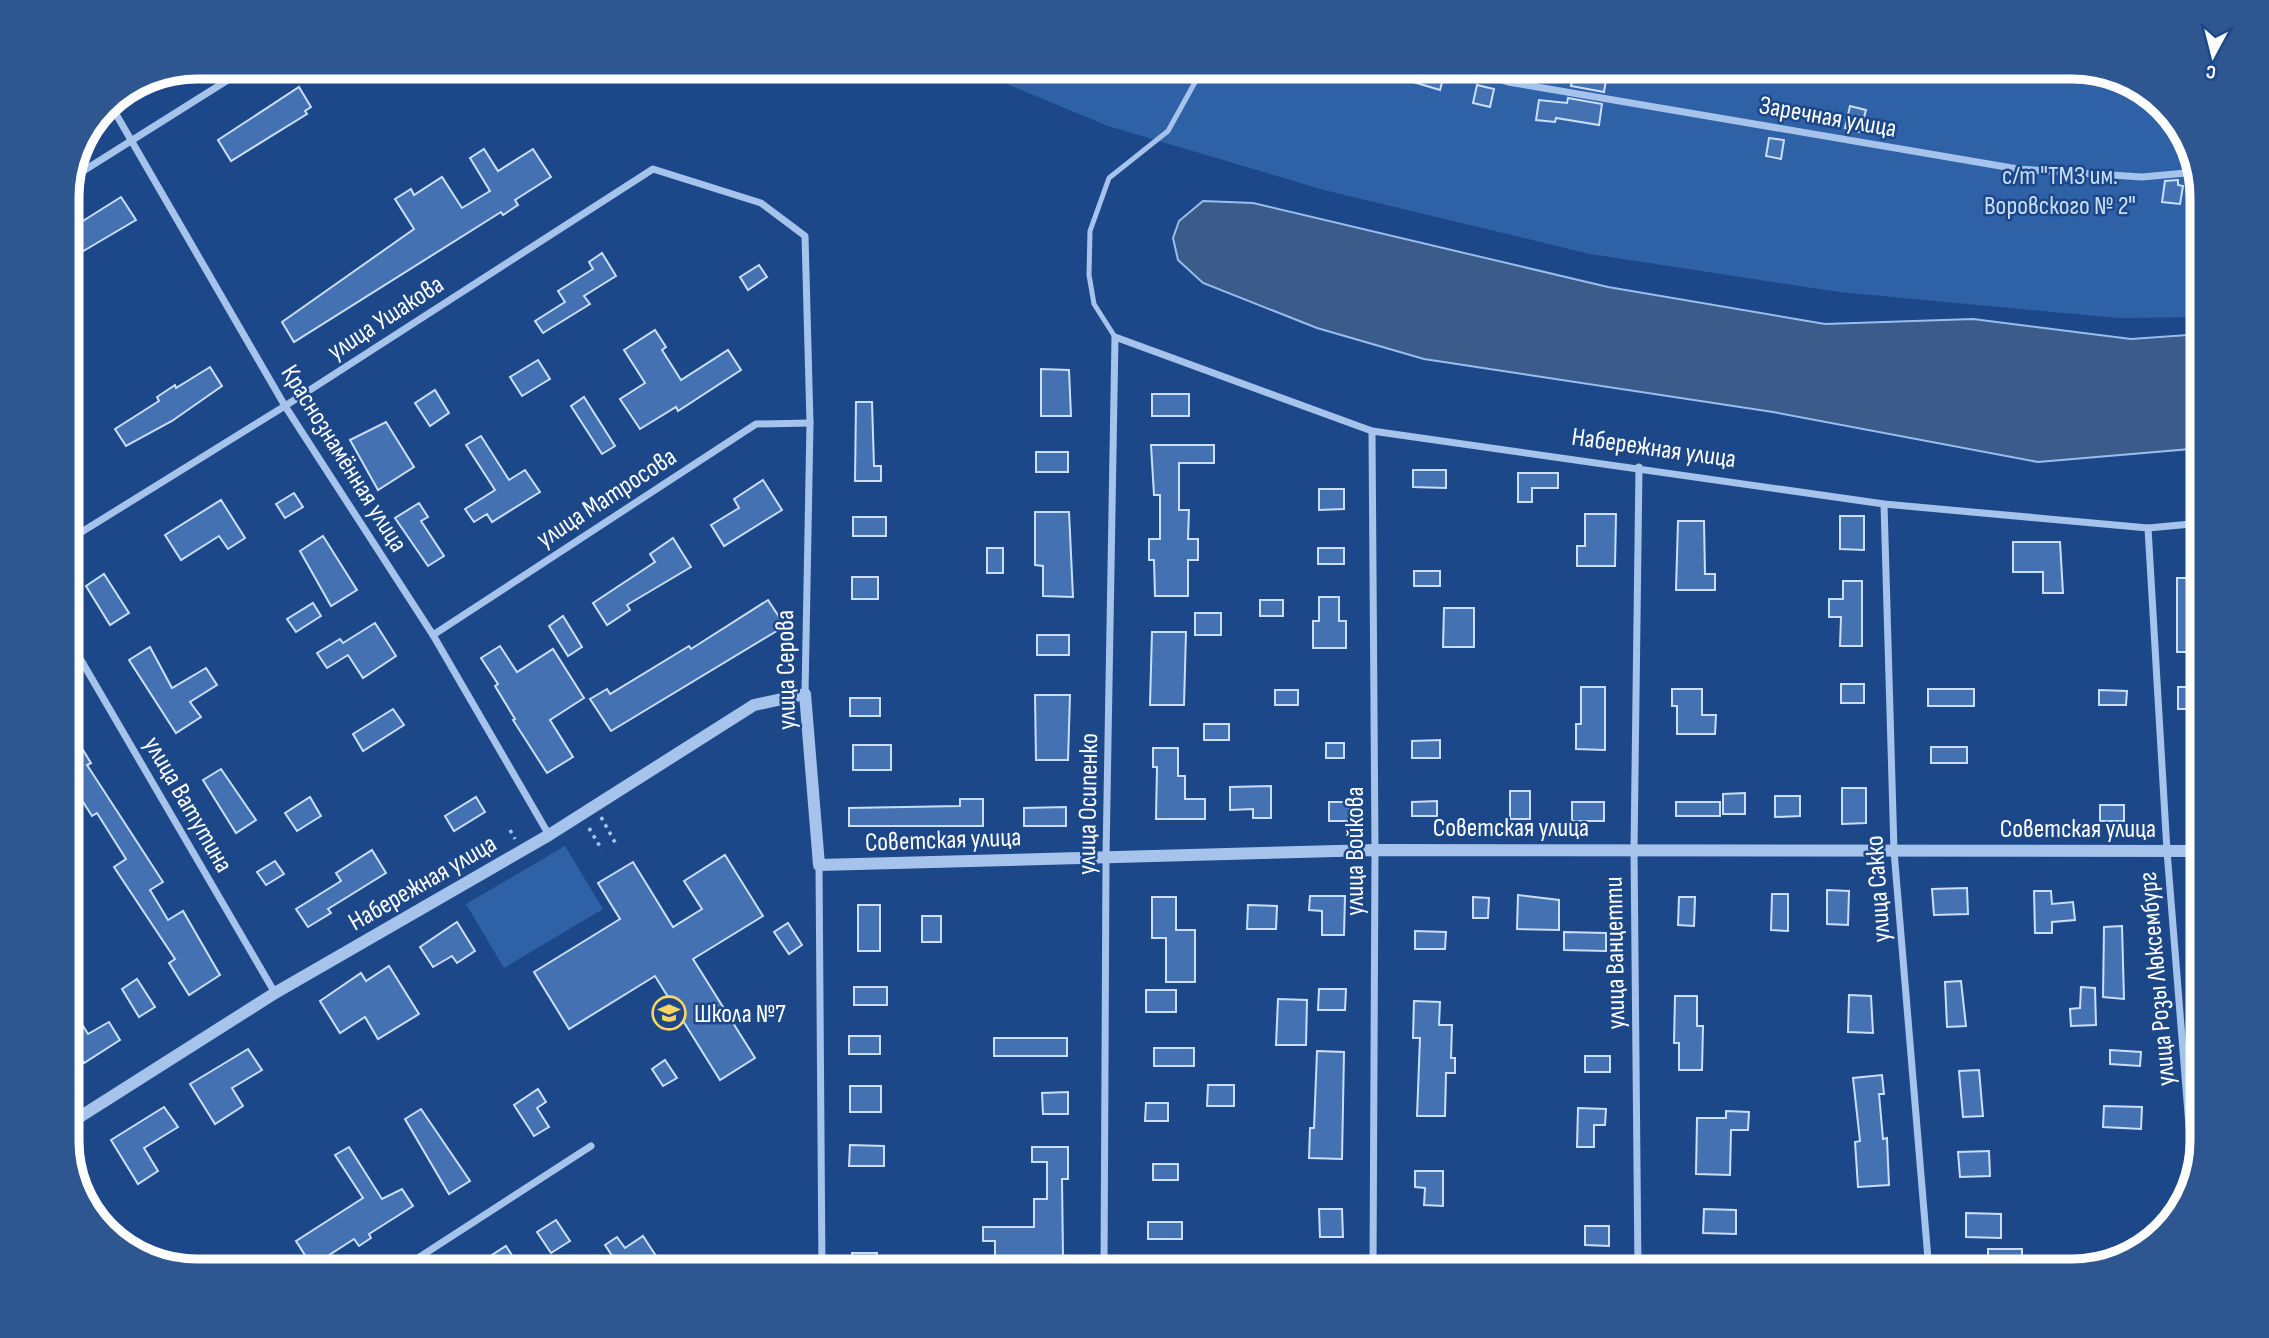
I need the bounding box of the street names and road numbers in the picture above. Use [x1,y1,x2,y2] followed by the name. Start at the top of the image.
[1757,90,1899,145] street label: Заречная улица
[322,269,450,367] street label: улица Ушакова
[274,360,414,558] street label: Краснознамённая улица
[1570,422,1738,475] street label: Набережная улица
[531,442,683,555] street label: улица Матросова
[770,610,803,730] street label: улица Серова
[136,731,239,878] street label: улица Ватутина
[1072,733,1105,875] street label: улица Осипенко
[1340,786,1371,916] street label: улица Войкова
[1433,813,1589,844] street label: Советская улица
[2000,814,2156,845] street label: Советская улица
[864,822,1022,859] street label: Советская улица
[343,828,502,938] street label: Набережная улица
[1859,834,1898,943] street label: улица Сакко
[2133,871,2182,1087] street label: улица Розы Люксембург
[1599,876,1632,1030] street label: улица Ванцетти

